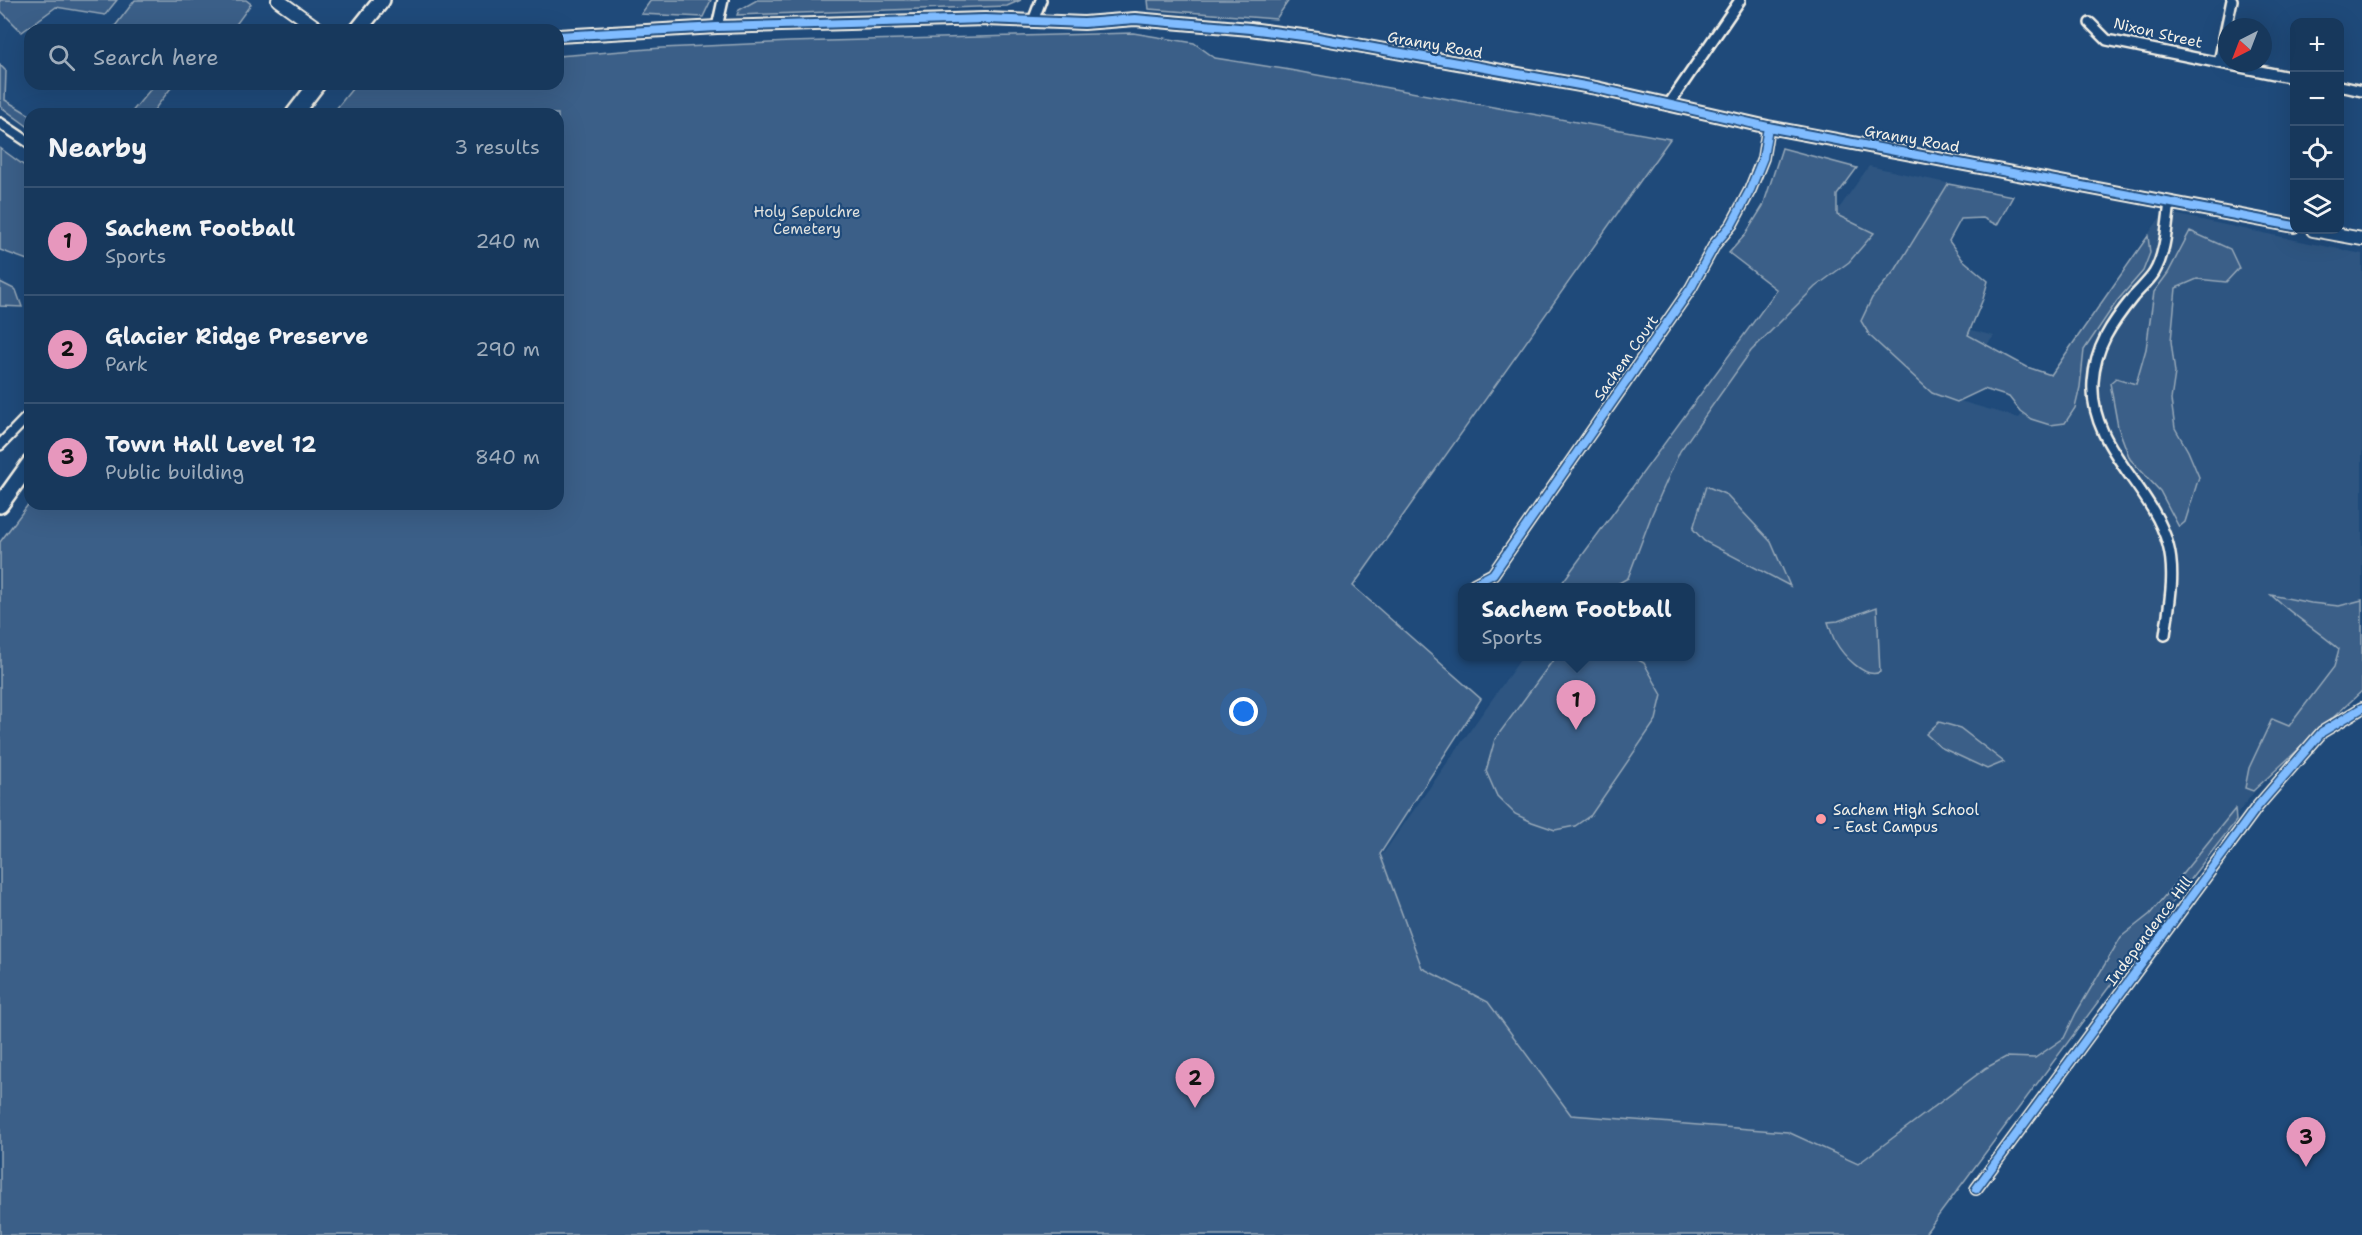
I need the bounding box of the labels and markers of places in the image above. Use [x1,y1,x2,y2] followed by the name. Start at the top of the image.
[1556,680,1596,730] pin: 1
[1833,800,1979,837] place label: Sachem High School - East Campus
[1814,812,1828,826] marker: Sachem High School - East Campus
[1176,1058,1214,1108] pin: 2
[2286,1118,2326,1167] pin: 3

